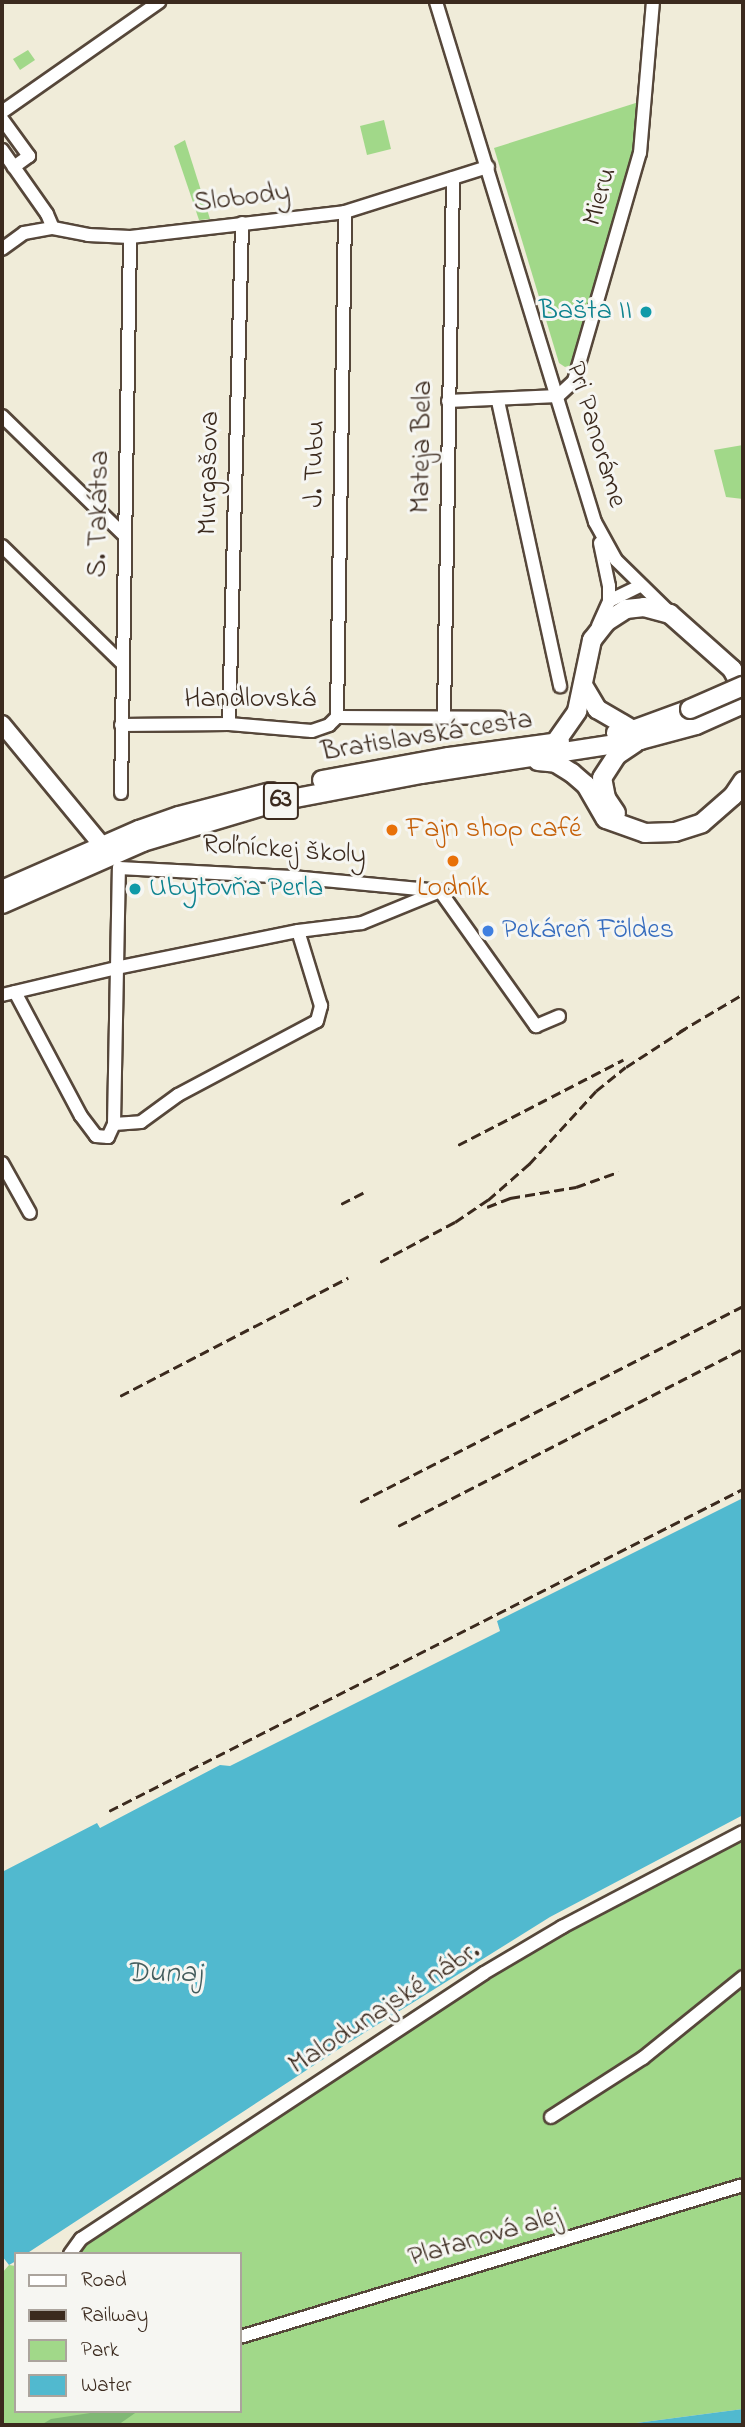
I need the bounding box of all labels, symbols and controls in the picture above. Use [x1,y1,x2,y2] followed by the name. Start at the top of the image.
[577,164,625,230] street label: Mieru
[192,176,292,222] street label: Slobody
[539,295,632,329] place label: Bašta II
[638,304,654,320] marker: Bašta II
[557,358,633,512] street label: Pri Panoráme
[405,380,441,514] street label: Mateja Bela
[192,411,228,535] street label: Murgašova
[298,420,334,508] street label: J. Tubu
[82,450,118,578] street label: S. Takátsa
[184,683,316,717] street label: Handlovská
[319,704,535,770] street label: Bratislavská cesta
[262,778,300,824] road number: 63
[406,813,581,847] place label: Fajn shop café
[384,822,400,838] marker: Fajn shop café
[201,829,367,873] street label: Roľníckej školy
[445,853,461,869] marker: Lodník
[149,872,323,906] place label: Ubytovňa Perla
[417,872,489,906] place label: Lodník
[127,881,143,897] marker: Ubytovňa Perla
[502,914,674,948] place label: Pekáreň Földes
[480,923,496,939] marker: Pekáreň Földes
[283,1935,487,2083] street label: Malodunajské nábr.
[126,1956,202,1992] water label: Dunaj
[405,2200,565,2276] street label: Platanová alej
[14,2252,242,2413] legend
[81,2266,127,2296] text: Road
[81,2301,148,2331] text: Railway
[81,2336,119,2366] text: Park
[81,2371,132,2401] text: Water

